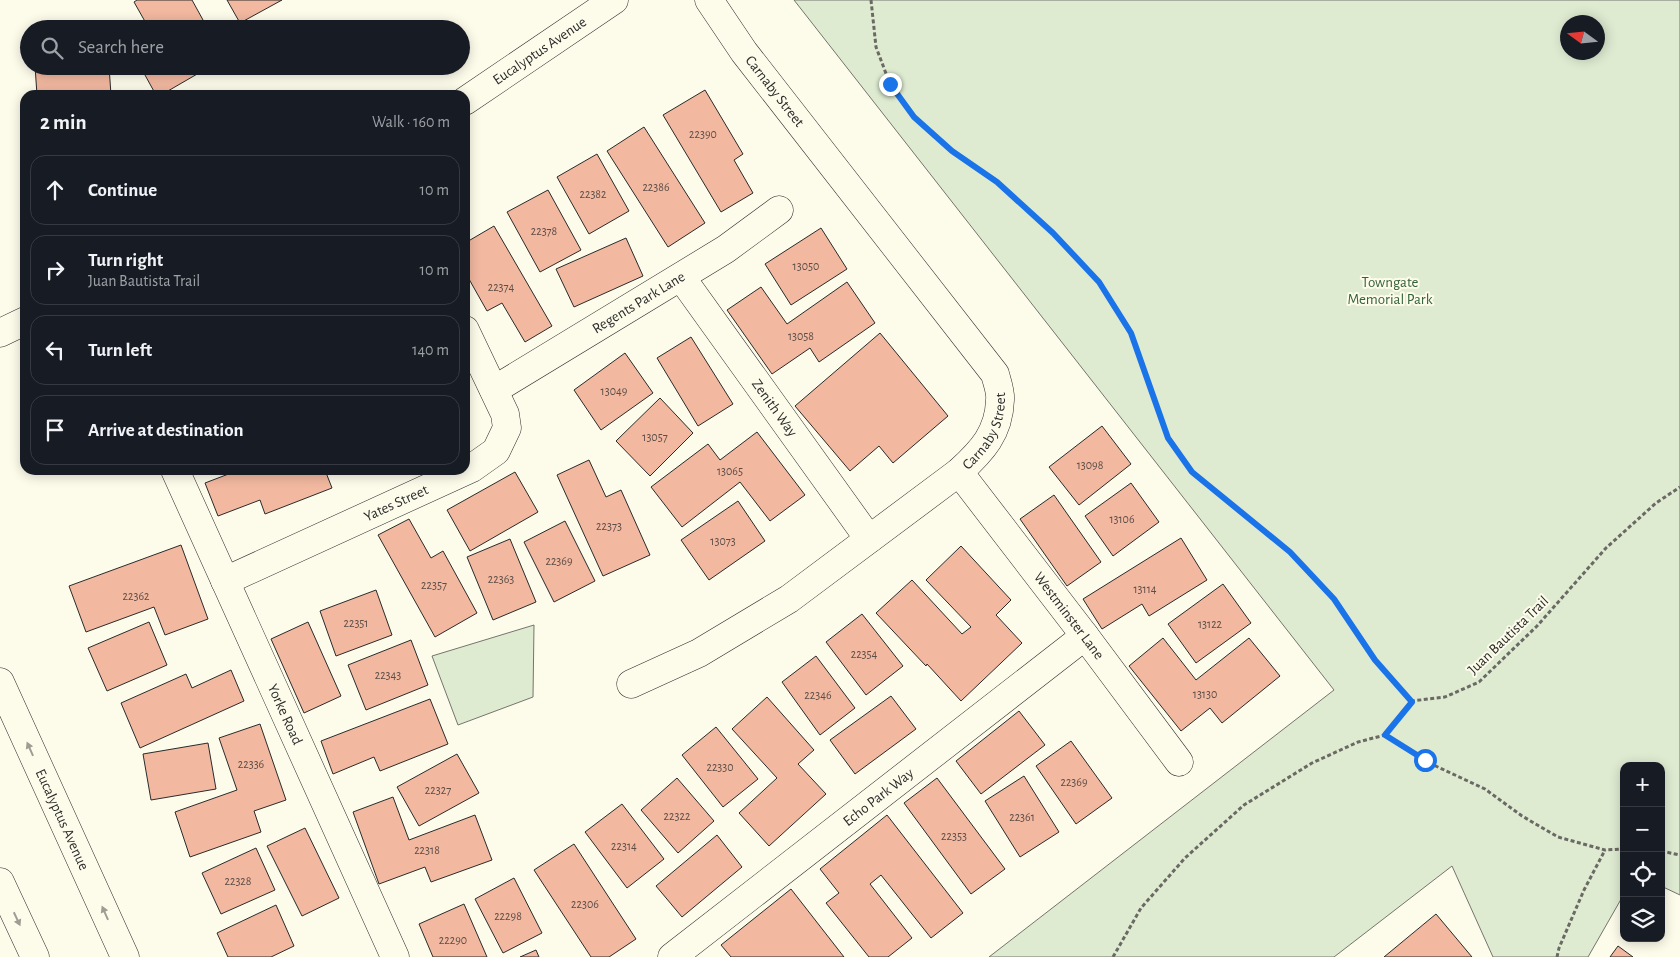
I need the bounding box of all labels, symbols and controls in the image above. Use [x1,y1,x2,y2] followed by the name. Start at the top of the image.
[490,14,589,88] street label: Eucalyptus Avenue
[1560,15,1605,60] north arrow
[20,20,470,75] search box
[38,34,66,62] icon: search
[78,38,164,57] text: Search here
[742,53,807,130] street label: Carnaby Street
[879,73,902,96] route end
[40,112,87,133] text: 2 min
[372,114,450,130] text: Walk · 160 m
[689,128,717,140] house number: 22390
[41,176,69,204] icon: ahead
[88,181,157,200] text: Continue
[642,181,670,193] house number: 22386
[420,182,449,198] text: 10 m
[579,188,607,200] house number: 22382
[531,225,558,237] house number: 22378
[88,251,163,270] text: Turn right
[41,256,69,284] icon: right
[793,260,819,272] house number: 13050
[420,262,449,278] text: 10 m
[590,269,688,336] street label: Regents Park Lane
[88,273,200,289] text: Juan Bautista Trail
[1347,275,1433,307] park label: Towngate Memorial Park
[488,281,515,293] house number: 22374
[788,330,814,342] house number: 13058
[41,336,69,364] icon: left
[88,341,152,360] text: Turn left
[412,342,449,358] text: 140 m
[749,377,800,440] street label: Zenith Way
[601,385,628,397] house number: 13049
[960,392,1008,473] street label: Carnaby Street
[41,416,69,444] icon: arrive
[88,421,244,440] text: Arrive at destination
[642,431,668,443] house number: 13057
[1077,459,1104,471] house number: 13098
[717,465,743,477] house number: 13065
[362,482,431,524] street label: Yates Street
[1109,513,1135,525] house number: 13106
[596,520,622,532] house number: 22373
[710,535,736,547] house number: 13073
[545,555,573,567] house number: 22369
[1031,569,1107,662] street label: Westminster Lane
[488,573,514,585] house number: 22363
[421,579,447,591] house number: 22357
[1133,583,1157,595] house number: 13114
[123,590,150,602] house number: 22362
[1465,593,1551,677] street label: Juan Bautista Trail
[343,617,369,629] house number: 22351
[1198,618,1223,630] house number: 13122
[851,648,878,660] house number: 22354
[375,669,401,681] house number: 22343
[265,682,305,747] street label: Yorke Road
[1193,688,1217,700] house number: 13130
[804,689,832,701] house number: 22346
[26,742,34,756] one-way arrow
[1414,749,1437,772] route start
[238,758,265,770] house number: 22336
[706,761,734,773] house number: 22330
[1620,762,1665,942] map controls
[1620,762,1665,807] button: +
[840,765,917,829] street label: Echo Park Way
[33,767,91,873] street label: Eucalyptus Avenue
[1060,776,1088,788] house number: 22369
[425,784,451,796] house number: 22327
[1620,807,1665,852] button: −
[664,810,691,822] house number: 22322
[1009,811,1035,823] house number: 22361
[941,830,967,842] house number: 22353
[611,840,637,852] house number: 22314
[414,844,440,856] house number: 22318
[1620,852,1665,897] button: locate
[224,875,252,887] house number: 22328
[1620,897,1665,942] button: layers
[571,898,599,910] house number: 22306
[100,906,108,920] one-way arrow
[494,910,522,922] house number: 22298
[13,912,22,927] one-way arrow
[439,934,467,946] house number: 22290

